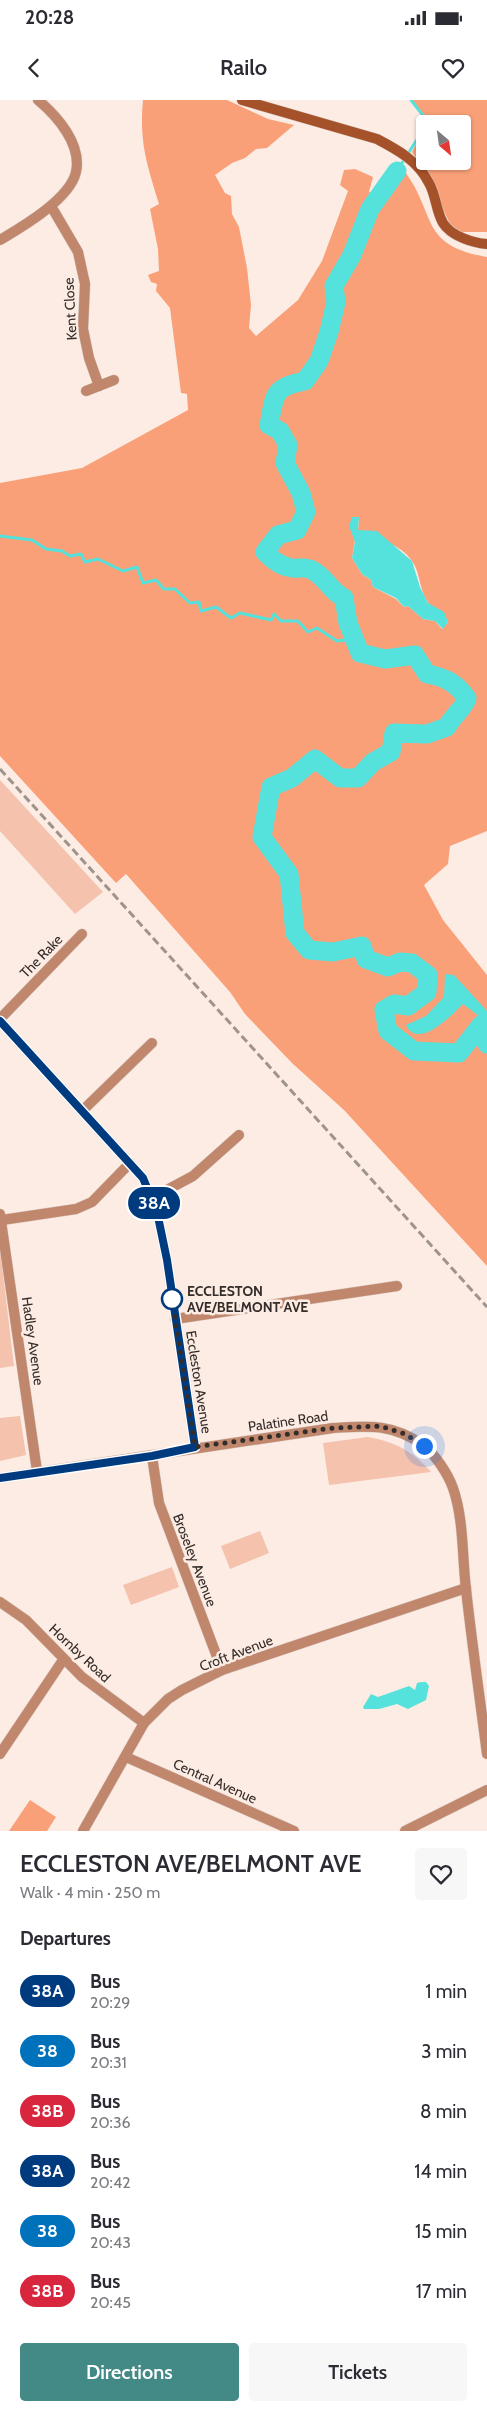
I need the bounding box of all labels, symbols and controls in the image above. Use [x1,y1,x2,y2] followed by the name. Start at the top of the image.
[25,6,74,29] text: 20:28
[20,54,48,82] icon: back
[220,54,267,81] text: Railo
[439,54,467,82] icon: heart
[416,115,471,170] north arrow
[416,115,471,170] map controls
[59,277,81,341] street label: Kent Close
[16,931,66,981] street label: The Rake
[125,1187,183,1219] line badge: 38A
[138,1192,170,1214] text: 38A
[187,1282,308,1316] place label: ECCLESTON AVE/BELMONT AVE
[161,1288,183,1310] marker: ECCLESTON AVE/BELMONT AVE
[18,1296,48,1386] street label: Hadley Avenue
[182,1329,216,1435] street label: Eccleston Avenue
[247,1406,329,1436] street label: Palatine Road
[412,1434,437,1459] your location
[169,1511,221,1609] street label: Broseley Avenue
[45,1620,115,1686] street label: Hornby Road
[197,1631,275,1675] street label: Croft Avenue
[170,1754,260,1808] street label: Central Avenue
[415,1848,467,1900] button: heart
[20,1849,362,1878] text: ECCLESTON AVE/BELMONT AVE
[20,1883,160,1902] text: Walk · 4 min · 250 m
[20,1927,111,1950] text: Departures
[90,1970,120,1993] text: Bus
[32,1980,63,2002] text: 38A
[425,1980,467,2003] text: 1 min
[90,1993,130,2012] text: 20:29
[90,2030,120,2053] text: Bus
[37,2040,58,2062] text: 38
[421,2040,467,2063] text: 3 min
[90,2053,127,2072] text: 20:31
[90,2090,120,2113] text: Bus
[32,2100,63,2122] text: 38B
[420,2100,467,2123] text: 8 min
[90,2113,131,2132] text: 20:36
[90,2150,120,2173] text: Bus
[32,2160,63,2182] text: 38A
[414,2160,467,2183] text: 14 min
[90,2173,131,2192] text: 20:42
[90,2210,120,2233] text: Bus
[37,2220,58,2242] text: 38
[415,2220,467,2243] text: 15 min
[90,2233,131,2252] text: 20:43
[90,2270,120,2293] text: Bus
[32,2280,63,2302] text: 38B
[416,2280,467,2303] text: 17 min
[90,2293,131,2312] text: 20:45
[20,2343,239,2401] button: Directions
[249,2343,467,2401] button: Tickets

